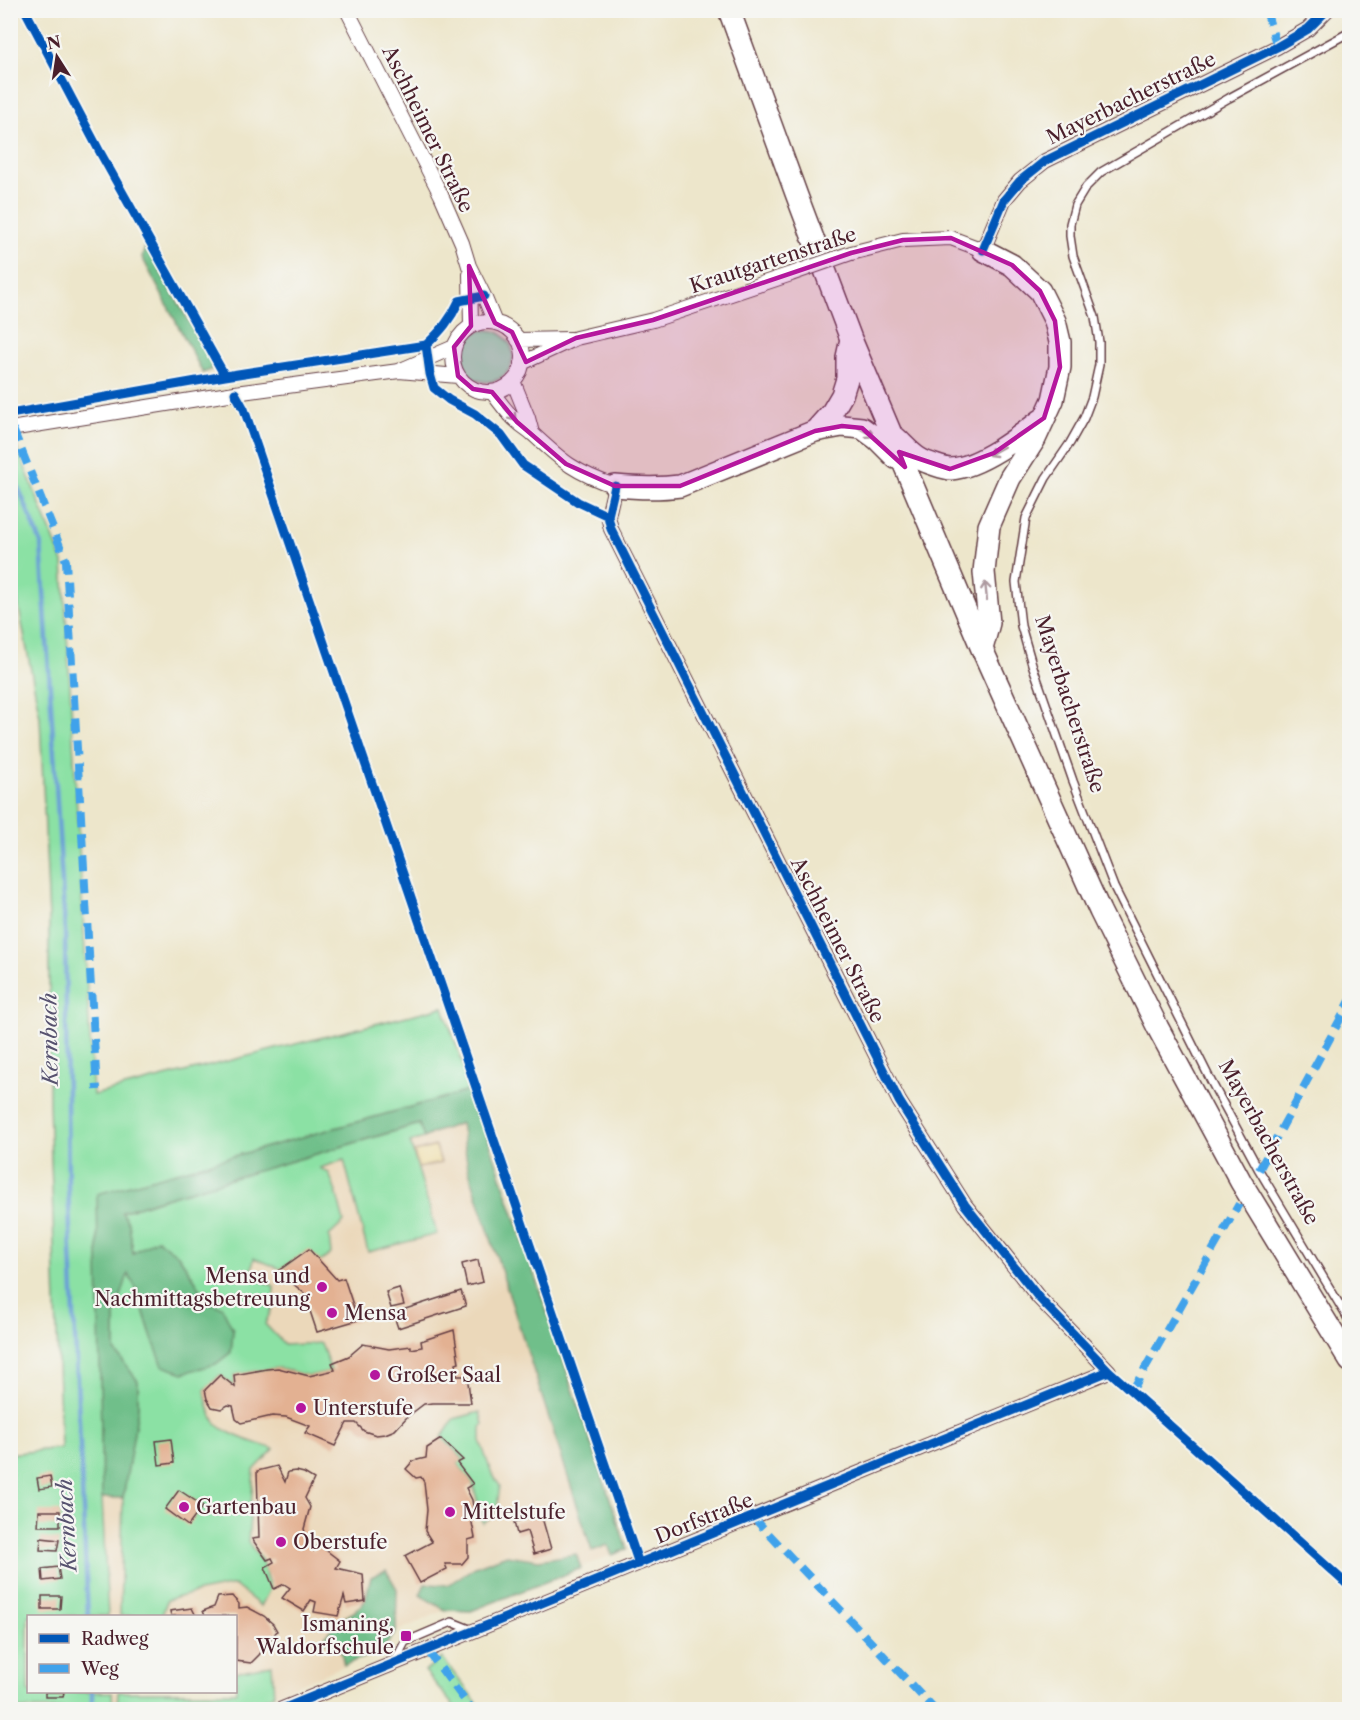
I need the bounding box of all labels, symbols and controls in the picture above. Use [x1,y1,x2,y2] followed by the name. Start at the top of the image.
[27,27,87,87] north arrow
[45,31,63,54] text: N
[377,41,479,216] street label: Aschheimer Straße
[1043,47,1219,149] street label: Mayerbacherstraße
[687,222,859,298] street label: Krautgartenstraße
[504,406,517,422] one-way arrow
[857,426,874,438] one-way arrow
[988,446,1006,457] one-way arrow
[980,582,991,602] one-way arrow
[1030,612,1110,796] street label: Mayerbacherstraße
[785,852,890,1027] street label: Aschheimer Straße
[36,992,63,1088] water label: Kernbach
[1214,1055,1324,1229] street label: Mayerbacherstraße
[94,1264,310,1311] place label: Mensa und Nachmittagsbetreuung
[315,1280,329,1294] marker: Mensa und Nachmittagsbetreuung
[344,1301,407,1325] place label: Mensa
[325,1306,339,1320] marker: Mensa
[387,1363,501,1387] place label: Großer Saal
[368,1368,382,1382] marker: Großer Saal
[313,1396,413,1420] place label: Unterstufe
[294,1401,308,1415] marker: Unterstufe
[52,1478,82,1574] water label: Kernbach
[651,1487,757,1549] street label: Dorfstraße
[196,1495,297,1519] place label: Gartenbau
[177,1500,191,1514] marker: Gartenbau
[462,1500,566,1524] place label: Mittelstufe
[443,1505,457,1519] marker: Mittelstufe
[293,1530,387,1554] place label: Oberstufe
[274,1535,288,1549] marker: Oberstufe
[255,1612,394,1659] place label: Ismaning, Waldorfschule
[27,1615,237,1693] legend
[81,1628,149,1650] text: Radweg
[399,1629,413,1643] marker: Ismaning, Waldorfschule
[80,1658,119,1680] text: Weg

